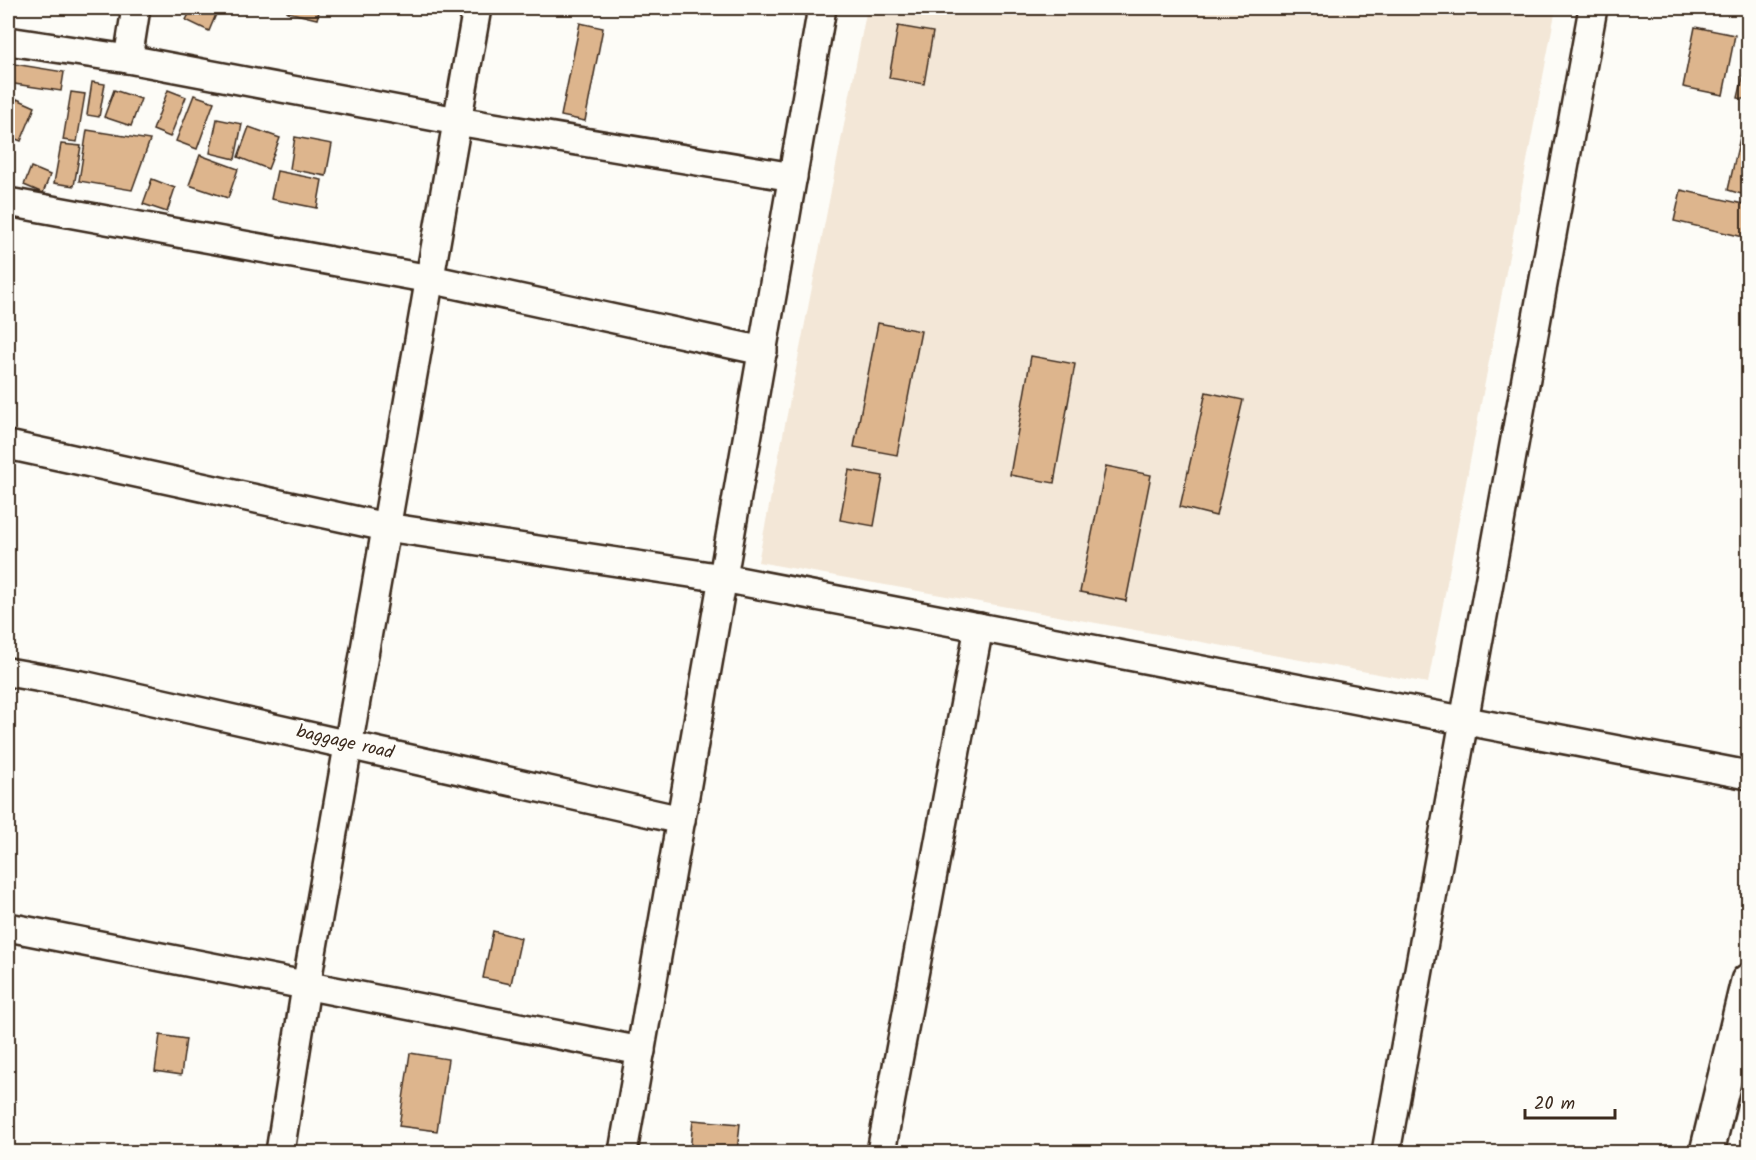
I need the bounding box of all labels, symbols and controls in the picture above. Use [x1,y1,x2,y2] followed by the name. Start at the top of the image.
[294,718,397,768] street label: baggage road
[1525,1082,1615,1120] scale bar
[1534,1090,1575,1119] text: 20 m

